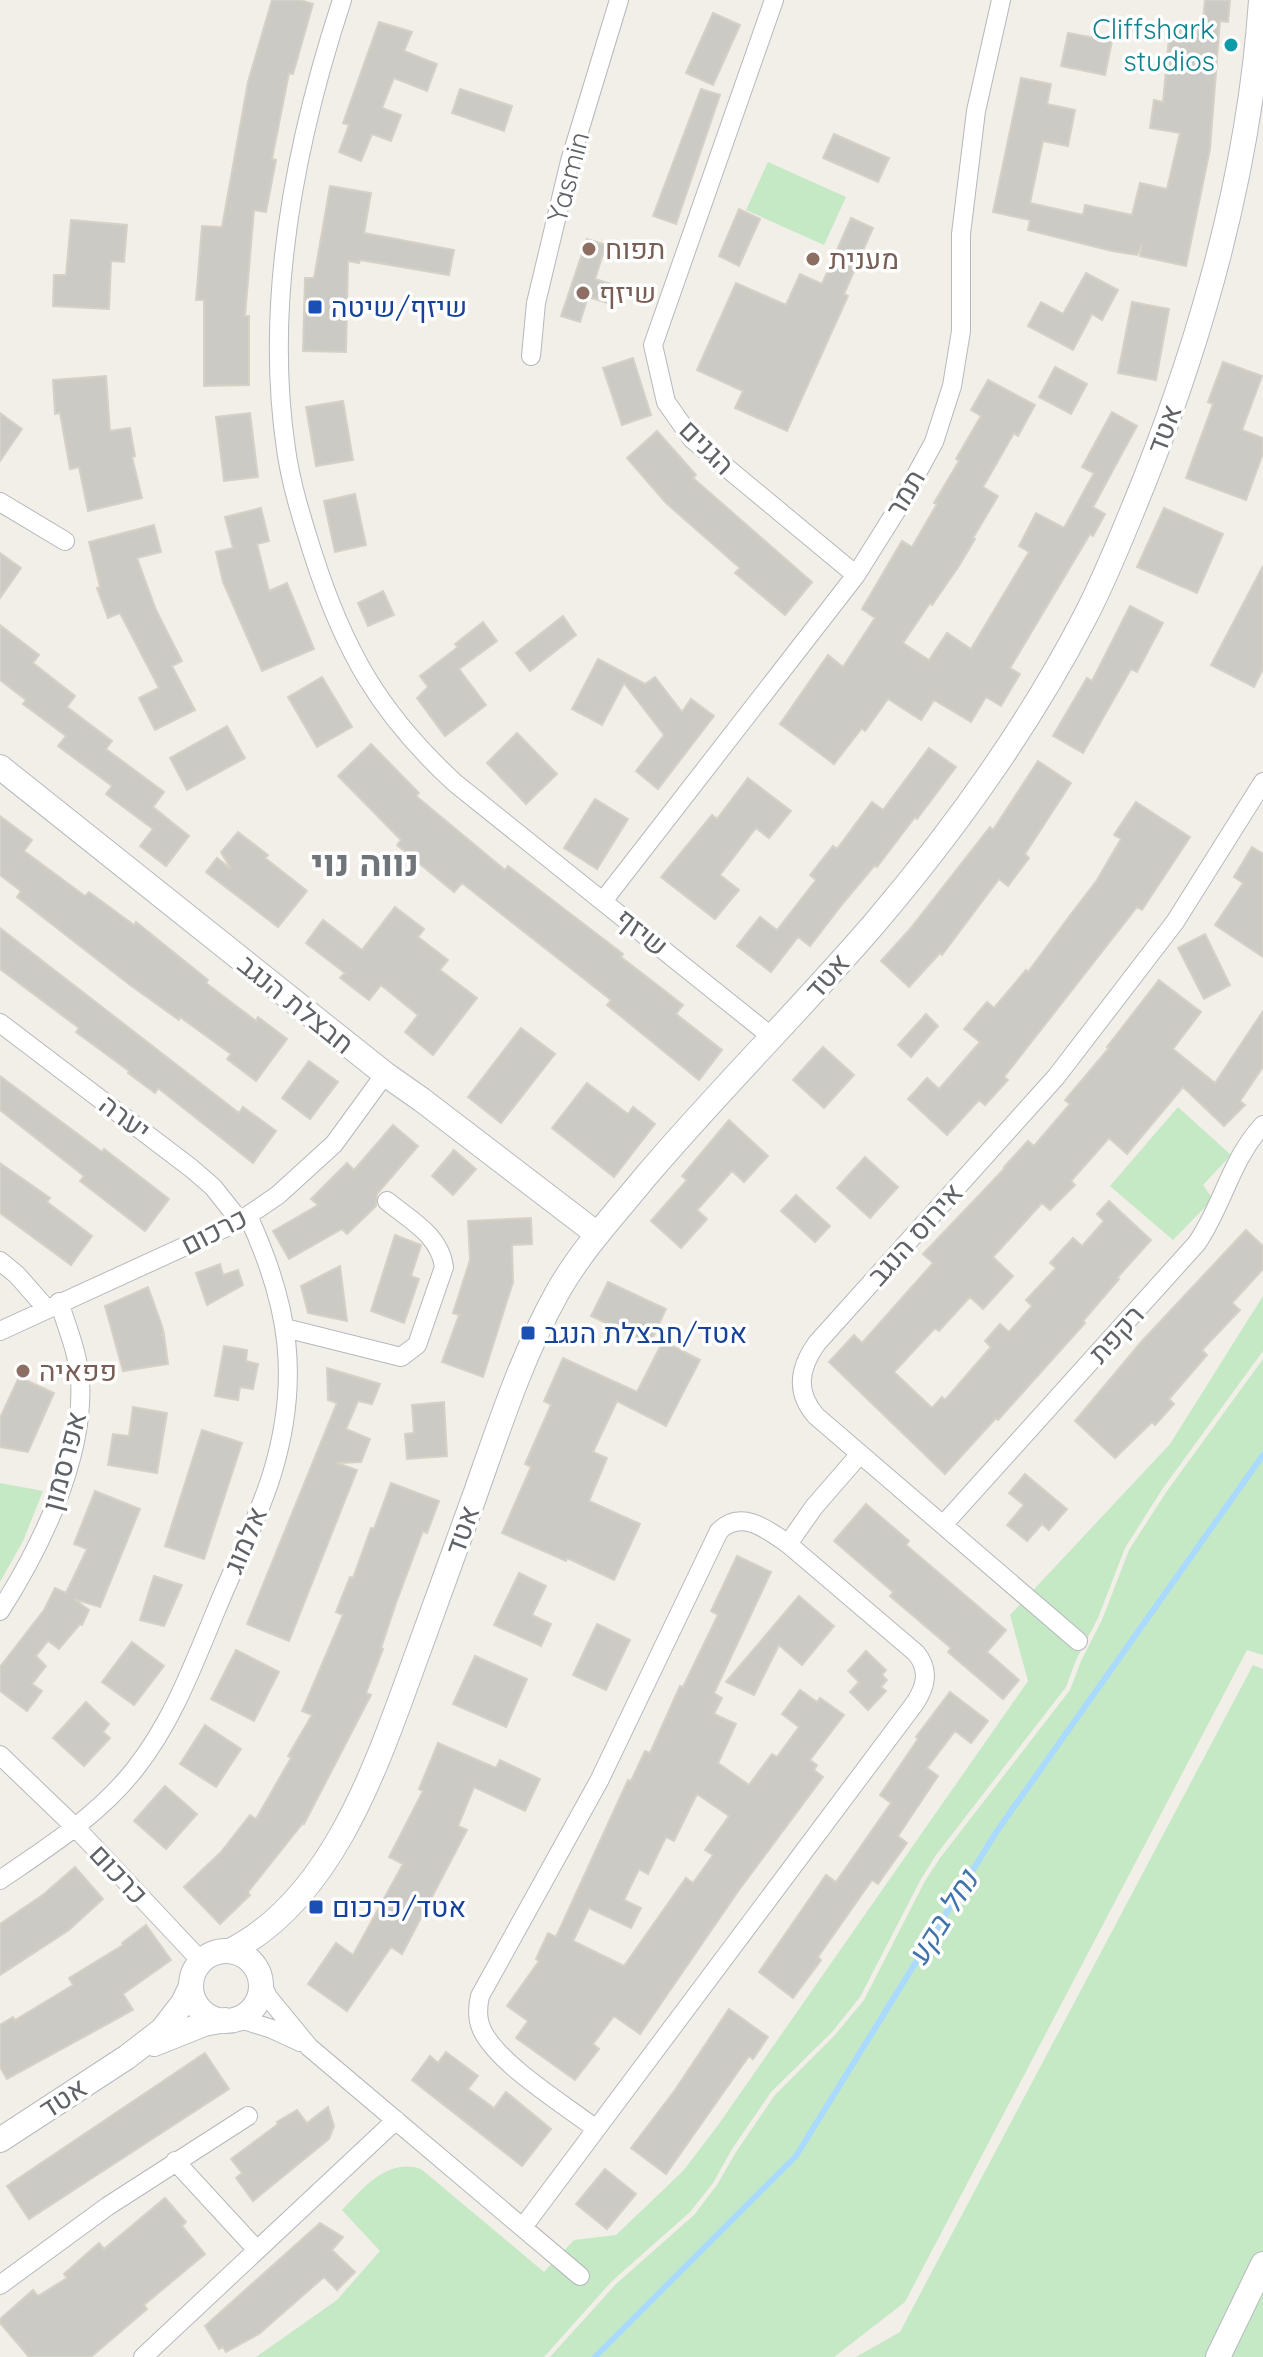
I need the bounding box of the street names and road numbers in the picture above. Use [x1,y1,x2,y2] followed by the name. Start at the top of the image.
[539,128,596,226] street label: Yasmin
[1138,399,1189,458] street label: אטד
[672,412,742,482] street label: הגנים
[877,463,932,523] street label: תמר
[609,900,676,963] street label: שיזף
[797,945,856,1006] street label: אטד
[231,946,361,1061] street label: חבצלת הנגב
[93,1086,158,1147] street label: יערה
[859,1175,970,1292] street label: אירוס הנגב
[175,1199,253,1262] street label: כרכום
[1080,1297,1151,1370] street label: רקפת
[34,1407,94,1514] street label: אפרסמון
[437,1500,486,1559] street label: אטד
[215,1501,274,1578] street label: אלמוג
[83,1836,156,1911] street label: כרכום
[32,2069,93,2126] street label: אטד

